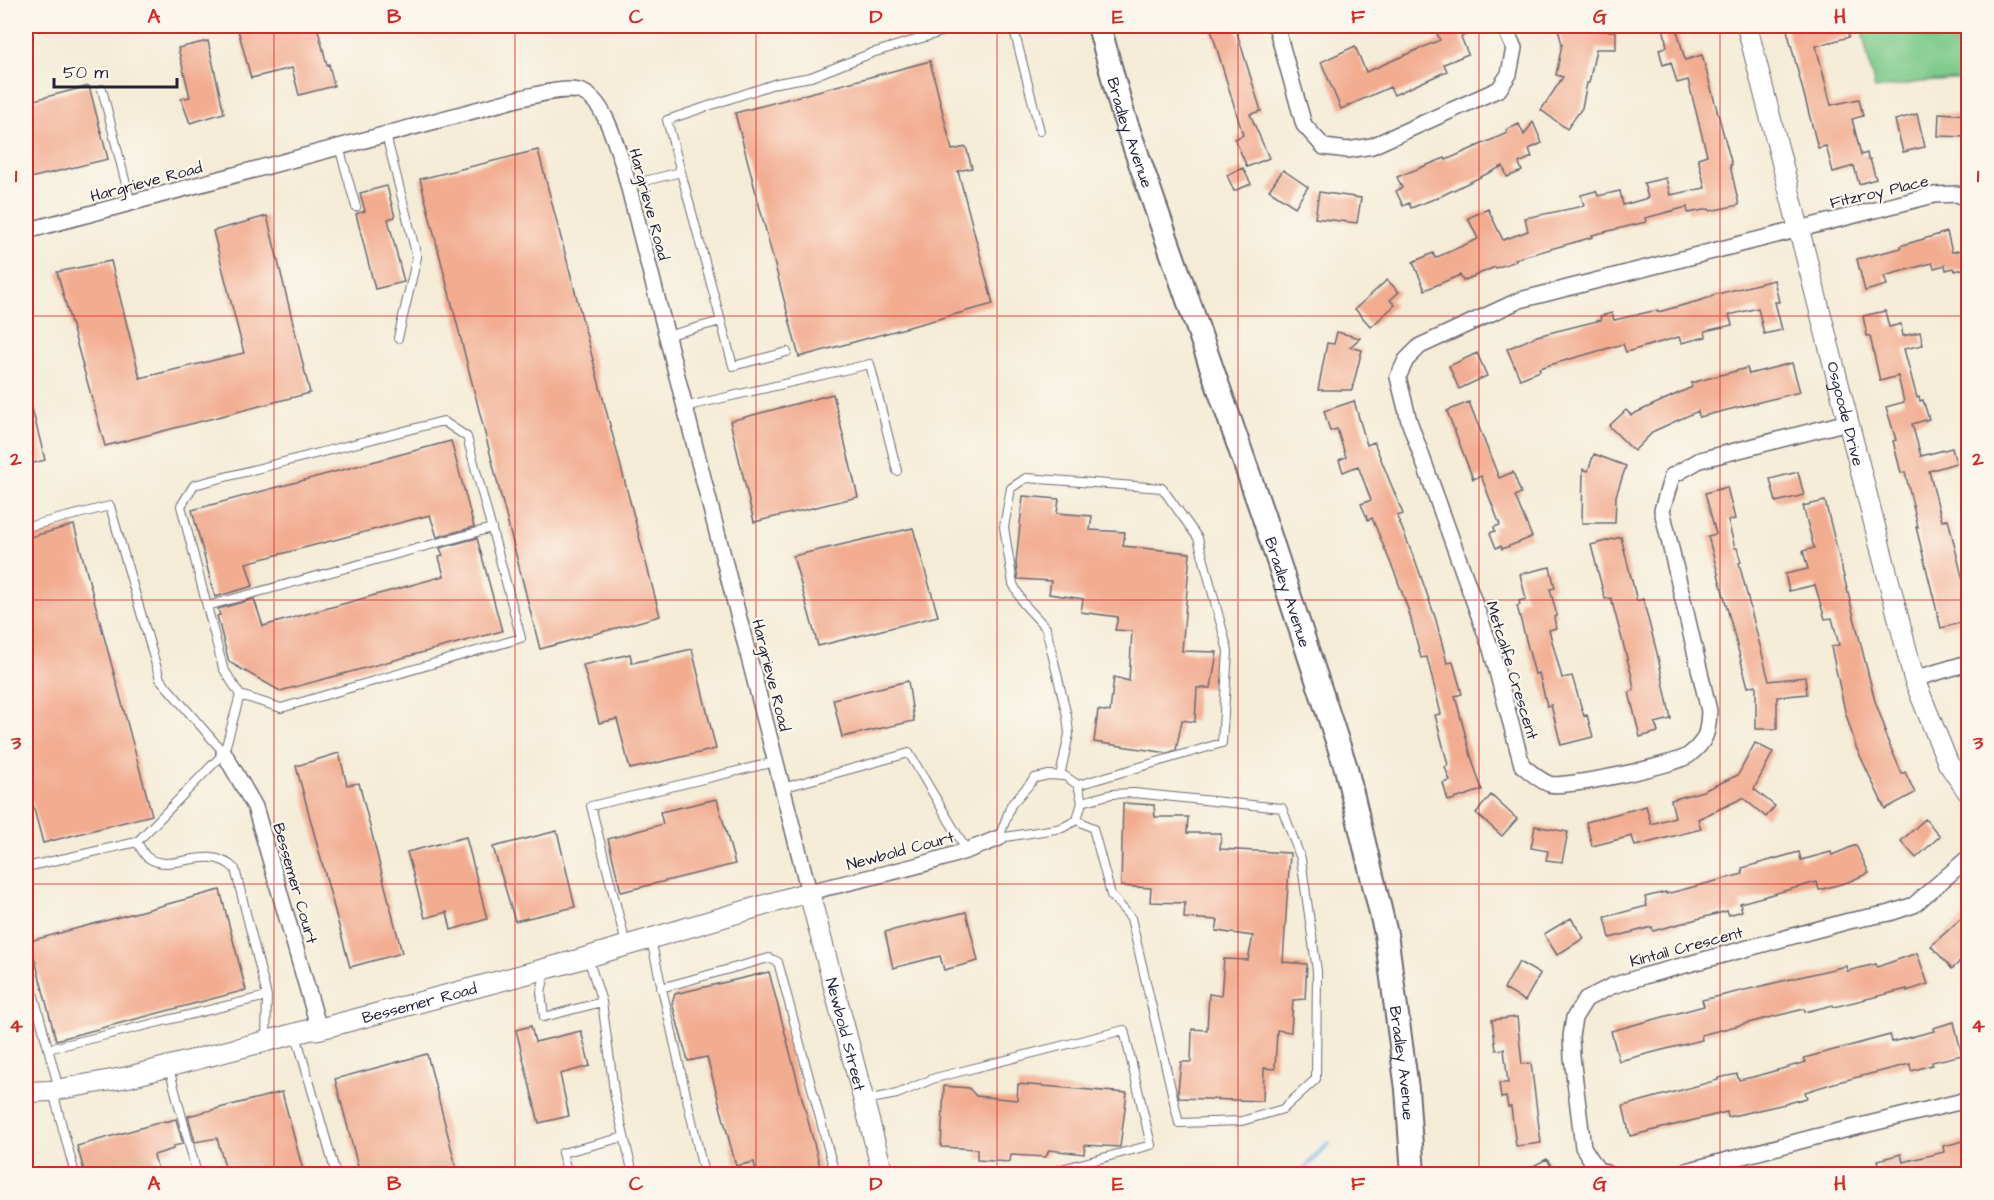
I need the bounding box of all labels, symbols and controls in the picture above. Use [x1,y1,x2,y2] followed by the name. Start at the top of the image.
[148,3,161,31] text: A
[387,3,402,31] text: B
[629,3,644,31] text: C
[870,3,883,31] text: D
[1112,3,1124,31] text: E
[1351,3,1366,31] text: F
[1593,3,1607,31] text: G
[1834,3,1846,31] text: H
[54,51,177,89] scale bar
[63,60,108,85] text: 50 m
[1102,75,1158,191] street label: Bradley Avenue
[623,146,675,263] street label: Hargrieve Road
[88,156,205,208] street label: Hargrieve Road
[15,162,18,190] text: 1
[1977,162,1980,190] text: 1
[1828,170,1931,215] street label: Fitzroy Place
[1821,359,1869,469] street label: Osgoode Drive
[9,445,22,473] text: 2
[1971,445,1984,473] text: 2
[1259,534,1316,651] street label: Bradley Avenue
[1481,598,1544,743] street label: Metcalfe Crescent
[745,617,796,734] street label: Hargrieve Road
[10,729,22,757] text: 3
[1972,729,1984,757] text: 3
[267,820,323,947] street label: Bessemer Court
[844,826,957,876] street label: Newbold Court
[1627,921,1746,973] street label: Kintail Crescent
[820,975,871,1094] street label: Newbold Street
[360,978,479,1029] street label: Bessemer Road
[1384,1005,1419,1121] street label: Bradley Avenue
[9,1012,23,1040] text: 4
[1971,1012,1985,1040] text: 4
[148,1170,161,1198] text: A
[387,1170,402,1198] text: B
[629,1170,644,1198] text: C
[870,1170,883,1198] text: D
[1112,1170,1124,1198] text: E
[1351,1170,1366,1198] text: F
[1593,1170,1607,1198] text: G
[1834,1170,1846,1198] text: H

